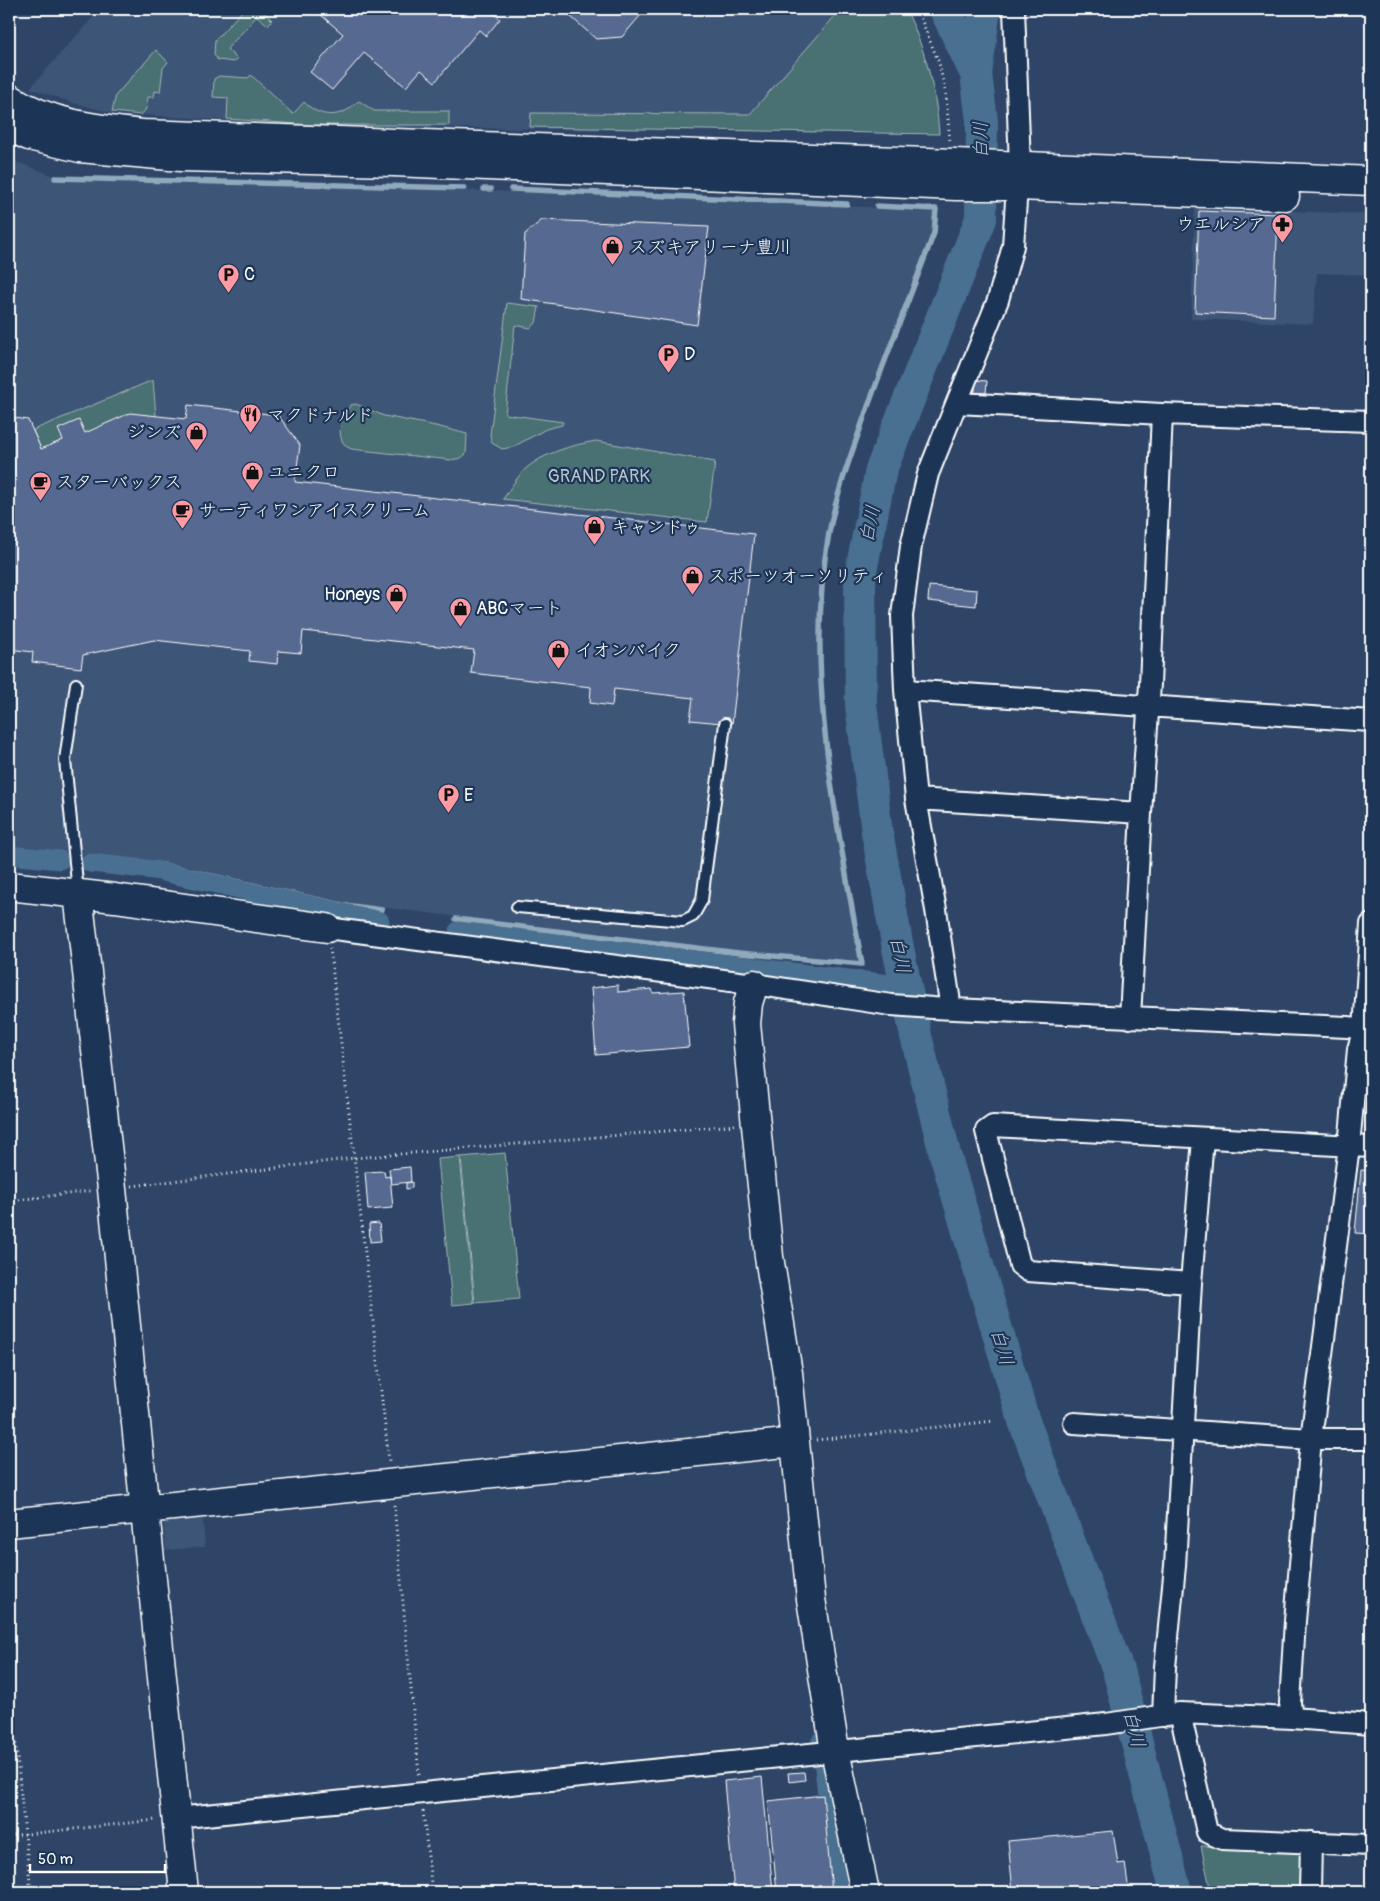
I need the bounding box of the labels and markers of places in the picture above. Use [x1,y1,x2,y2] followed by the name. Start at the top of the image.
[1270,212,1294,243] pharmacy icon: ウエルシア
[1176,213,1266,236] place label: ウエルシア
[601,235,625,266] shop icon: スズキアリーナ豊川
[629,236,792,259] place label: スズキアリーナ豊川
[216,262,240,293] parking icon: C
[244,263,255,286] place label: C
[656,342,680,373] parking icon: D
[684,343,695,366] place label: D
[239,403,263,434] restaurant icon: マクドナルド
[267,404,374,427] place label: マクドナルド
[185,420,209,451] shop icon: ジンズ
[127,421,181,444] place label: ジンズ
[240,460,264,491] shop icon: ユニクロ
[268,461,340,484] place label: ユニクロ
[28,470,52,501] cafe icon: スターバックス
[56,471,182,494] place label: スターバックス
[171,498,195,529] cafe icon: サーティワンアイスクリーム
[199,499,430,522] place label: サーティワンアイスクリーム
[583,515,607,546] shop icon: キャンドゥ
[611,516,701,539] place label: キャンドゥ
[680,564,704,595] shop icon: スポーツオーソリティ
[708,565,888,588] place label: スポーツオーソリティ
[384,582,408,613] shop icon: Honeys
[324,583,380,606] place label: Honeys
[448,596,472,627] shop icon: ABCマート
[476,597,562,620] place label: ABCマート
[547,638,571,669] shop icon: イオンバイク
[575,639,681,662] place label: イオンバイク
[436,783,460,814] parking icon: E
[464,784,473,807] place label: E

